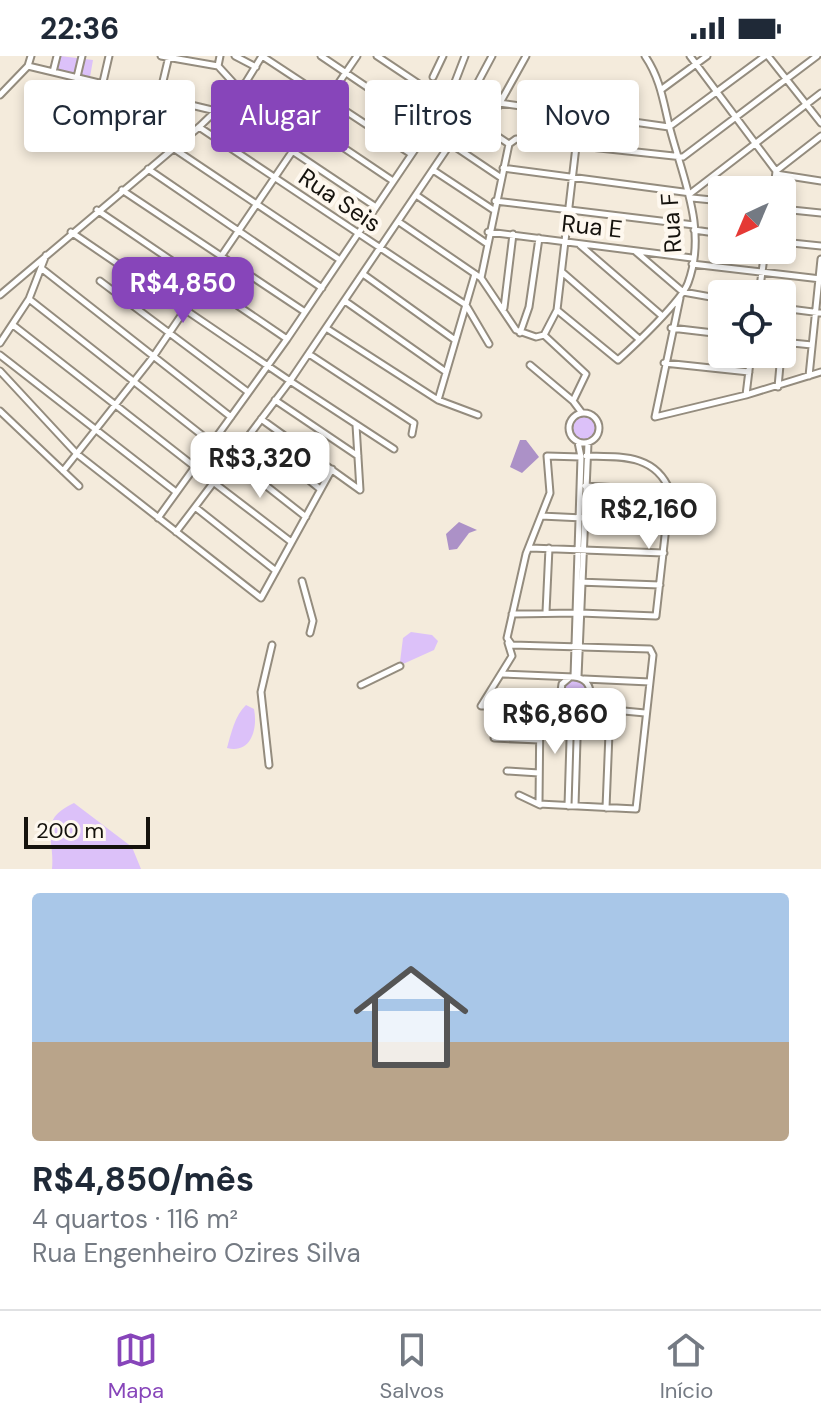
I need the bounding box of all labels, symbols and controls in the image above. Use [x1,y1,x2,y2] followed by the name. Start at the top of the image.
[40,9,119,48] text: 22:36
[24,80,195,152] chip: Comprar
[211,80,349,152] chip: Alugar
[365,80,501,152] chip: Filtros
[517,80,639,152] chip: Novo
[293,161,387,239] street label: Rua Seis
[708,176,796,264] north arrow
[708,176,796,368] map controls
[653,192,689,254] street label: Rua F
[560,207,624,245] street label: Rua E
[109,257,257,325] pin: R$4,850
[130,266,236,300] text: R$4,850
[708,280,796,368] button: locate
[186,432,334,500] pin: R$3,320
[208,441,312,475] text: R$3,320
[575,483,723,551] pin: R$2,160
[600,492,698,526] text: R$2,160
[481,688,629,756] pin: R$6,860
[502,697,608,731] text: R$6,860
[24,813,150,849] scale bar
[36,816,104,845] text: 200 m
[339,945,483,1089] icon: home
[32,1157,254,1202] text: R$4,850/mês
[32,1202,238,1236] text: 4 quartos · 116 m²
[32,1236,361,1270] text: Rua Engenheiro Ozires Silva
[108,1328,164,1405] tab: Mapa
[379,1328,444,1405] tab: Salvos
[660,1328,713,1405] tab: Início

